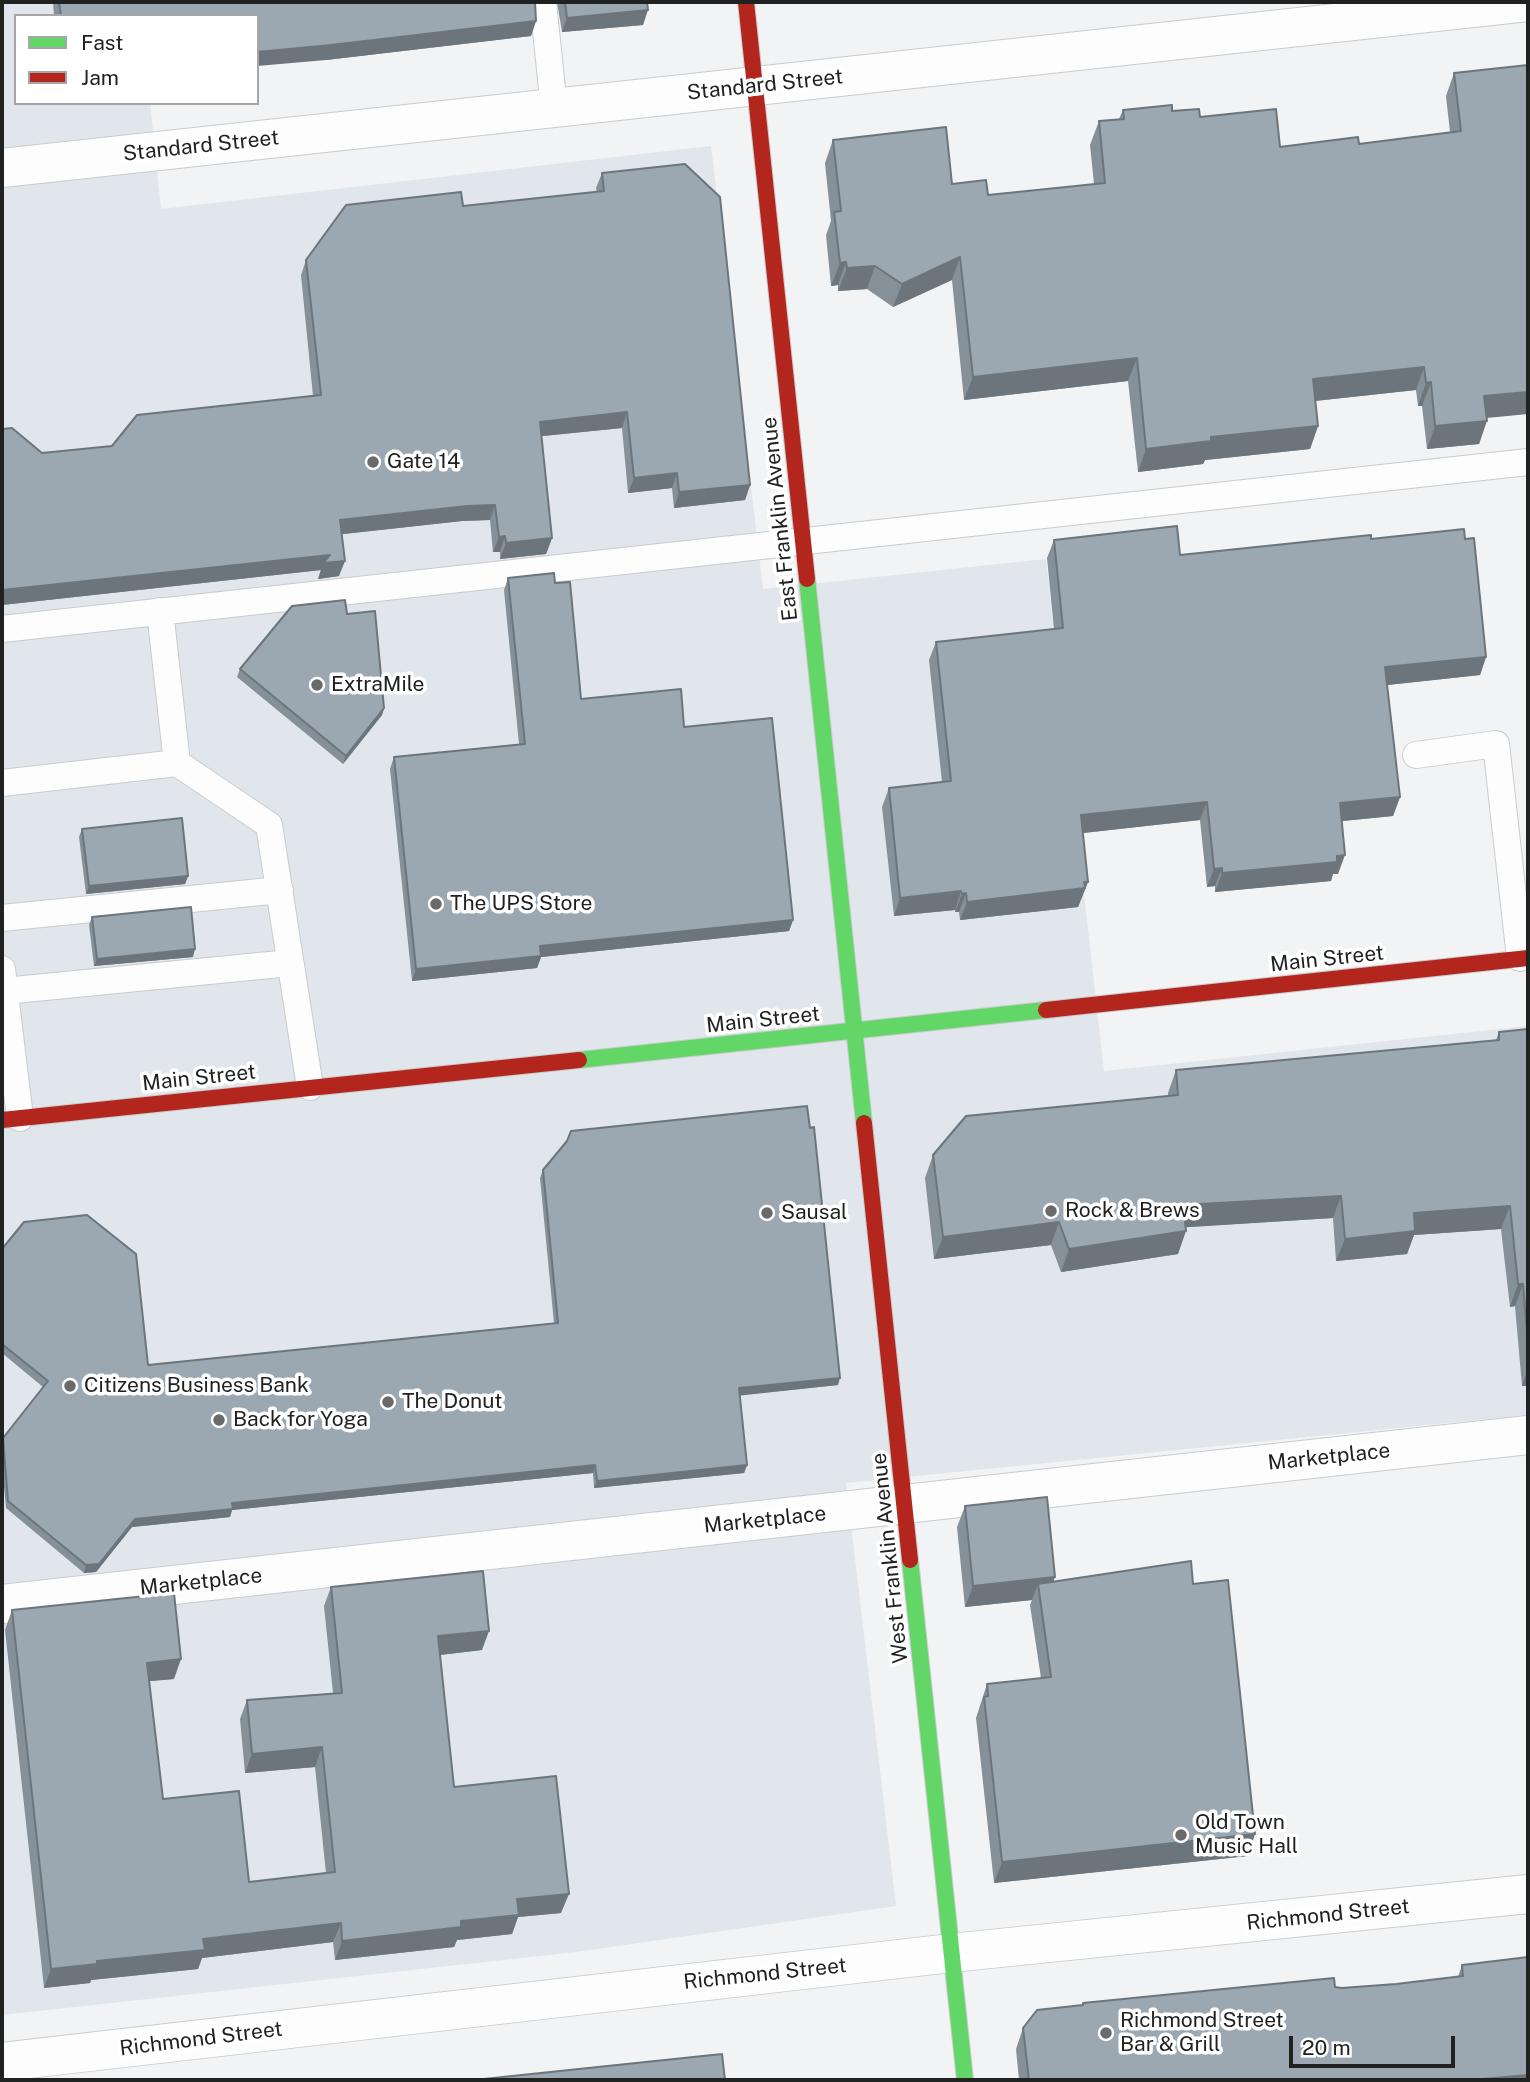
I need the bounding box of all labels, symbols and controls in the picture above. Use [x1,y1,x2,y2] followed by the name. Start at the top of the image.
[14,14,259,105] legend
[81,30,123,55] text: Fast
[686,64,844,106] street label: Standard Street
[81,65,119,90] text: Jam
[122,125,280,167] street label: Standard Street
[757,416,803,622] street label: East Franklin Avenue
[387,449,460,475] place label: Gate 14
[365,454,381,470] marker: Gate 14
[331,672,424,698] place label: ExtraMile
[309,677,325,693] marker: ExtraMile
[450,891,592,917] place label: The UPS Store
[428,896,444,912] marker: The UPS Store
[1269,941,1385,977] street label: Main Street
[705,1002,821,1038] street label: Main Street
[141,1060,257,1096] street label: Main Street
[1065,1198,1200,1224] place label: Rock & Brews
[781,1200,847,1226] place label: Sausal
[1043,1203,1059,1219] marker: Rock & Brews
[759,1205,775,1221] marker: Sausal
[84,1373,309,1399] place label: Citizens Business Bank
[62,1378,78,1394] marker: Citizens Business Bank
[402,1389,502,1415] place label: The Donut
[380,1394,396,1410] marker: The Donut
[233,1407,368,1433] place label: Back for Yoga
[211,1412,227,1428] marker: Back for Yoga
[1267,1438,1391,1476] street label: Marketplace
[866,1452,914,1664] street label: West Franklin Avenue
[703,1501,827,1539] street label: Marketplace
[139,1563,263,1601] street label: Marketplace
[1195,1810,1298,1860] place label: Old Town Music Hall
[1173,1827,1189,1843] marker: Old Town Music Hall
[1245,1894,1411,1936] street label: Richmond Street
[682,1953,848,1995] street label: Richmond Street
[1120,2008,1284,2058] place label: Richmond Street Bar & Grill
[118,2017,284,2061] street label: Richmond Street
[1292,2022,1458,2066] scale bar
[1098,2025,1114,2041] marker: Richmond Street Bar & Grill
[1302,2035,1351,2060] text: 20 m

